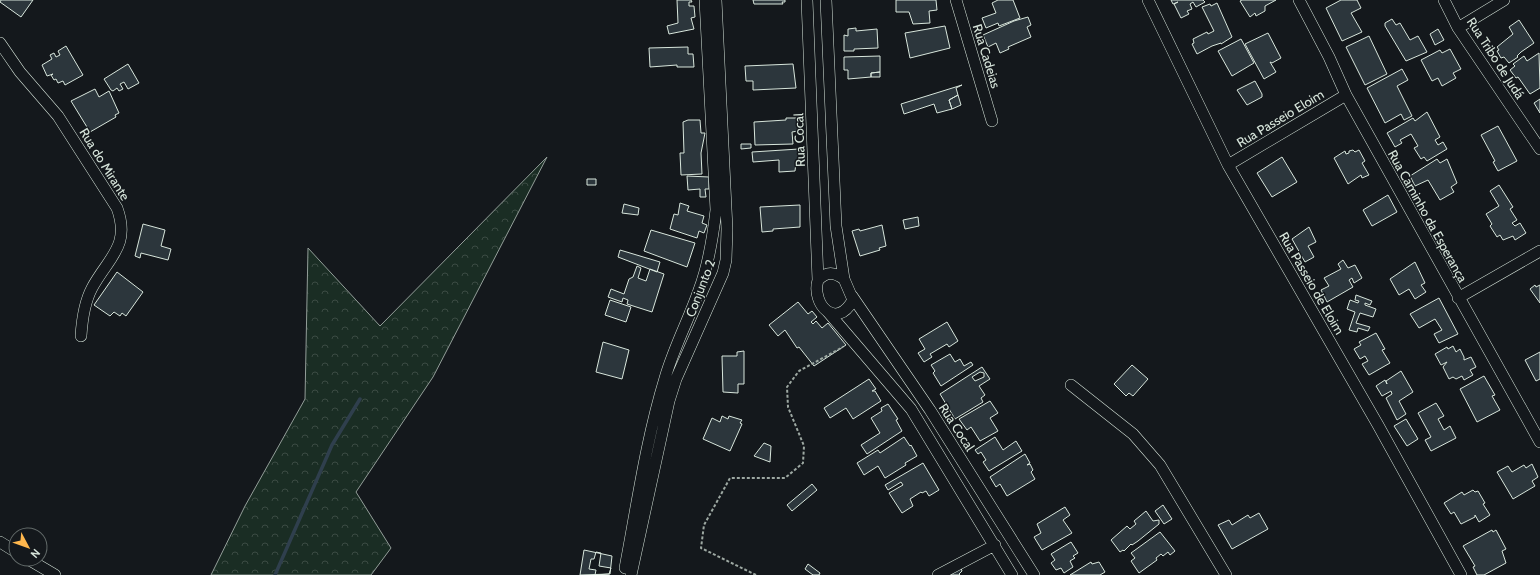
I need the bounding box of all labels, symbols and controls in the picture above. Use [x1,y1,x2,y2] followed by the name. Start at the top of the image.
[1464,14,1529,102] street label: Rua Tribo de Judá
[970,22,1005,91] street label: Rua Cadeias
[1233,86,1327,150] street label: Rua Passeio Eloim
[790,113,808,167] street label: Rua Cocal
[76,125,134,204] street label: Rua do Mirante
[1385,147,1471,286] street label: Rua Caminho da Esperança
[1276,229,1348,337] street label: Rua Passeio de Eloim
[682,257,719,319] street label: Conjunto 2
[936,400,978,454] street label: Rua Cocal
[8,527,48,567] north arrow
[28,546,43,561] text: N

